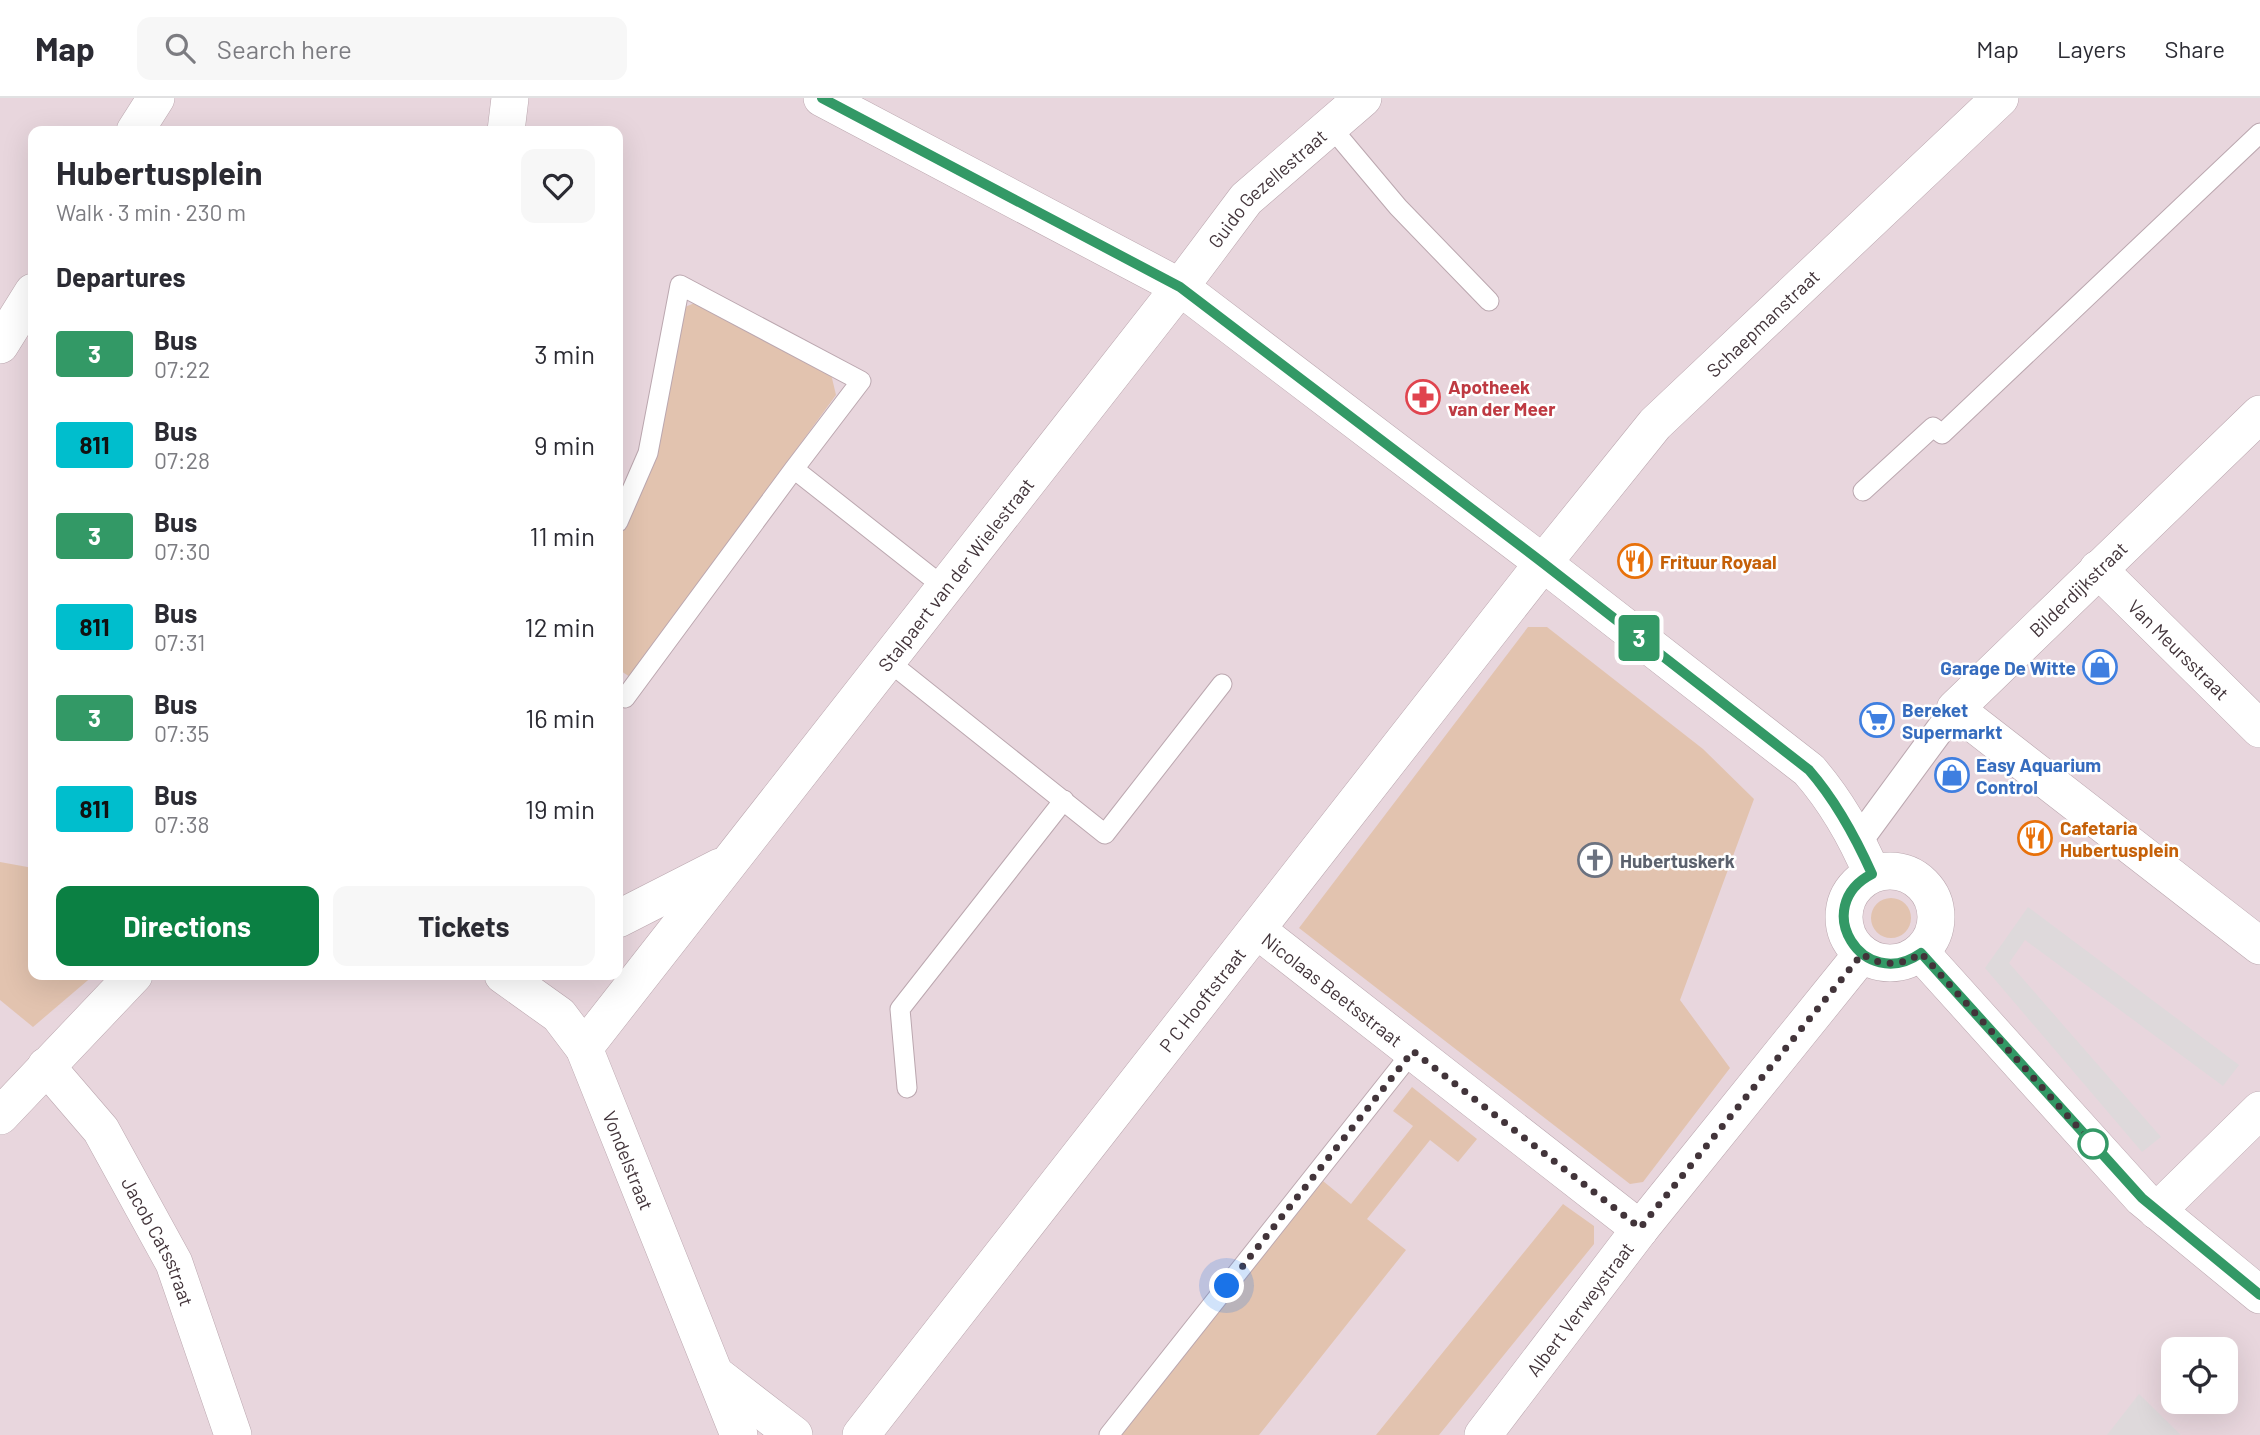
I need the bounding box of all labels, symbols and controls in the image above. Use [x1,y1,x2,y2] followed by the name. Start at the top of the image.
[137,17,627,80] search box
[35,28,95,68] text: Map
[161,29,199,67] icon: search
[217,33,352,64] text: Search here
[1976,34,2019,63] text: Map
[2057,34,2126,63] text: Layers
[2164,34,2225,63] text: Share
[1202,124,1331,252] street label: Guido Gezellestraat
[521,149,595,223] button: heart
[56,152,263,192] text: Hubertusplein
[56,198,246,226] text: Walk · 3 min · 230 m
[56,261,186,292] text: Departures
[1701,264,1823,381] street label: Schaepmanstraat
[154,324,197,355] text: Bus
[534,338,595,369] text: 3 min
[88,339,101,368] text: 3
[154,355,210,383] text: 07:22
[1448,375,1556,420] place label: Apotheek van der Meer
[1404,378,1442,416] pharmacy icon: Apotheek van der Meer
[154,415,197,446] text: Bus
[534,429,595,460] text: 9 min
[80,430,109,459] text: 811
[154,446,210,474] text: 07:28
[872,473,1038,675] street label: Stalpaert van der Wielestraat
[154,506,197,537] text: Bus
[529,520,595,551] text: 11 min
[88,521,101,550] text: 3
[154,537,211,565] text: 07:30
[2024,537,2132,641] street label: Bilderdijkstraat
[1616,542,1654,580] restaurant icon: Frituur Royaal
[1660,550,1777,573] place label: Frituur Royaal
[2124,594,2234,704] street label: Van Meursstraat
[154,597,197,628] text: Bus
[525,611,595,642] text: 12 min
[80,612,109,641] text: 811
[1616,615,1662,661] line badge: 3
[1633,623,1645,652] text: 3
[154,628,205,656] text: 07:31
[2081,648,2119,686] shop icon: Garage De Witte
[1940,656,2076,679] place label: Garage De Witte
[154,688,197,719] text: Bus
[1902,698,2003,743] place label: Bereket Supermarkt
[1858,701,1896,739] supermarket icon: Bereket Supermarkt
[525,702,595,733] text: 16 min
[88,703,101,732] text: 3
[154,719,209,747] text: 07:35
[1976,753,2101,798] place label: Easy Aquarium Control
[1933,756,1971,794] shop icon: Easy Aquarium Control
[154,779,197,810] text: Bus
[525,793,595,824] text: 19 min
[80,794,109,823] text: 811
[154,810,210,838] text: 07:38
[2060,816,2179,861] place label: Cafetaria Hubertusplein
[2016,819,2054,857] restaurant icon: Cafetaria Hubertusplein
[1576,841,1614,879] church icon: Hubertuskerk
[1620,849,1735,872] place label: Hubertuskerk
[56,886,319,966] button: Directions
[333,886,595,966] button: Tickets
[1258,927,1407,1051] street label: Nicolaas Beetsstraat
[1154,943,1250,1056] street label: P C Hooftstraat
[599,1107,659,1213] street label: Vondelstraat
[2078,1129,2108,1159] unlabelled marker
[117,1173,199,1309] street label: Jacob Catsstraat
[1521,1237,1638,1380] street label: Albert Verweystraat
[1209,1268,1244,1303] your location
[2161,1337,2238,1414] map controls
[2161,1337,2238,1414] button: locate

